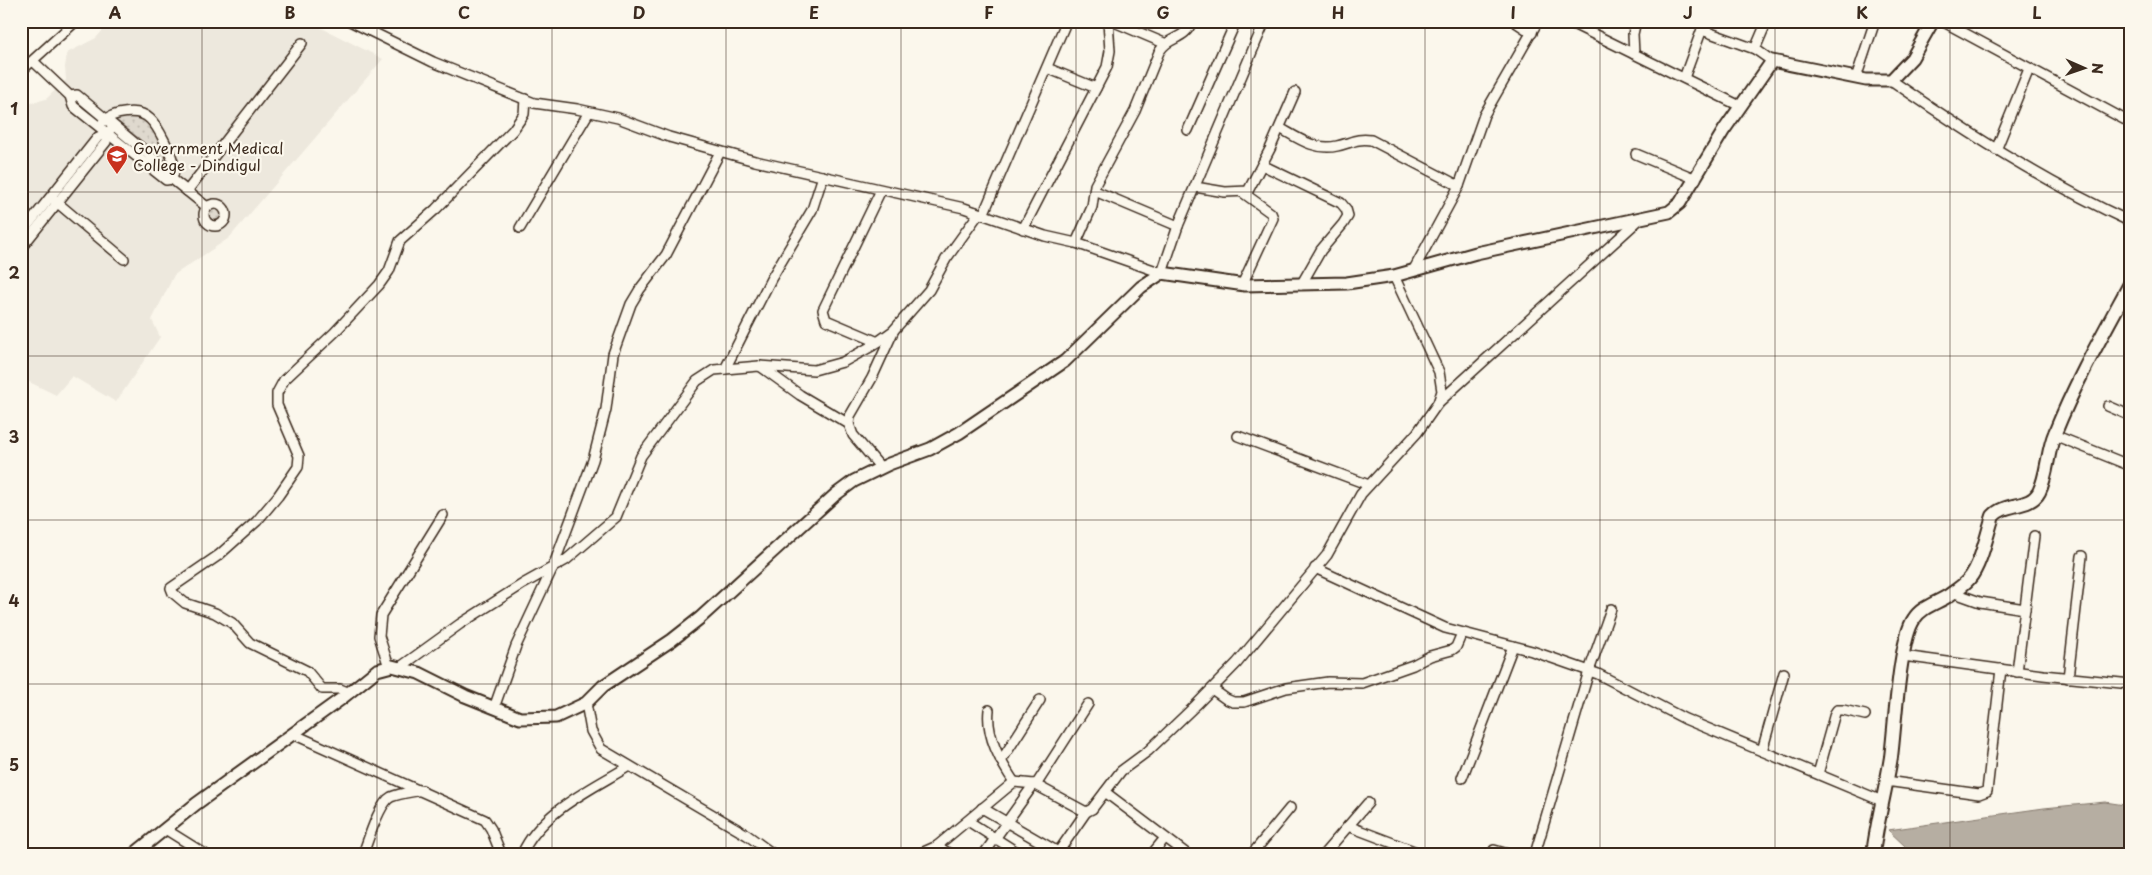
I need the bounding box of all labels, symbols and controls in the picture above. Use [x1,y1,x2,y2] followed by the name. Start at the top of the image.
[109,0,122,24] text: A
[285,0,296,24] text: B
[458,0,470,24] text: C
[633,0,645,24] text: D
[809,0,819,24] text: E
[984,0,994,24] text: F
[1156,0,1170,24] text: G
[1332,0,1344,24] text: H
[1510,0,1516,24] text: I
[1683,0,1693,24] text: J
[1856,0,1868,24] text: K
[2032,0,2042,24] text: L
[2060,42,2110,92] north arrow
[2087,63,2108,74] text: N
[10,96,18,120] text: 1
[133,136,284,176] place label: Government Medical College - Dindigul
[105,144,129,175] school or university icon: Government Medical College - Dindigul
[8,260,20,284] text: 2
[9,424,19,448] text: 3
[9,588,20,612] text: 4
[9,752,19,776] text: 5

